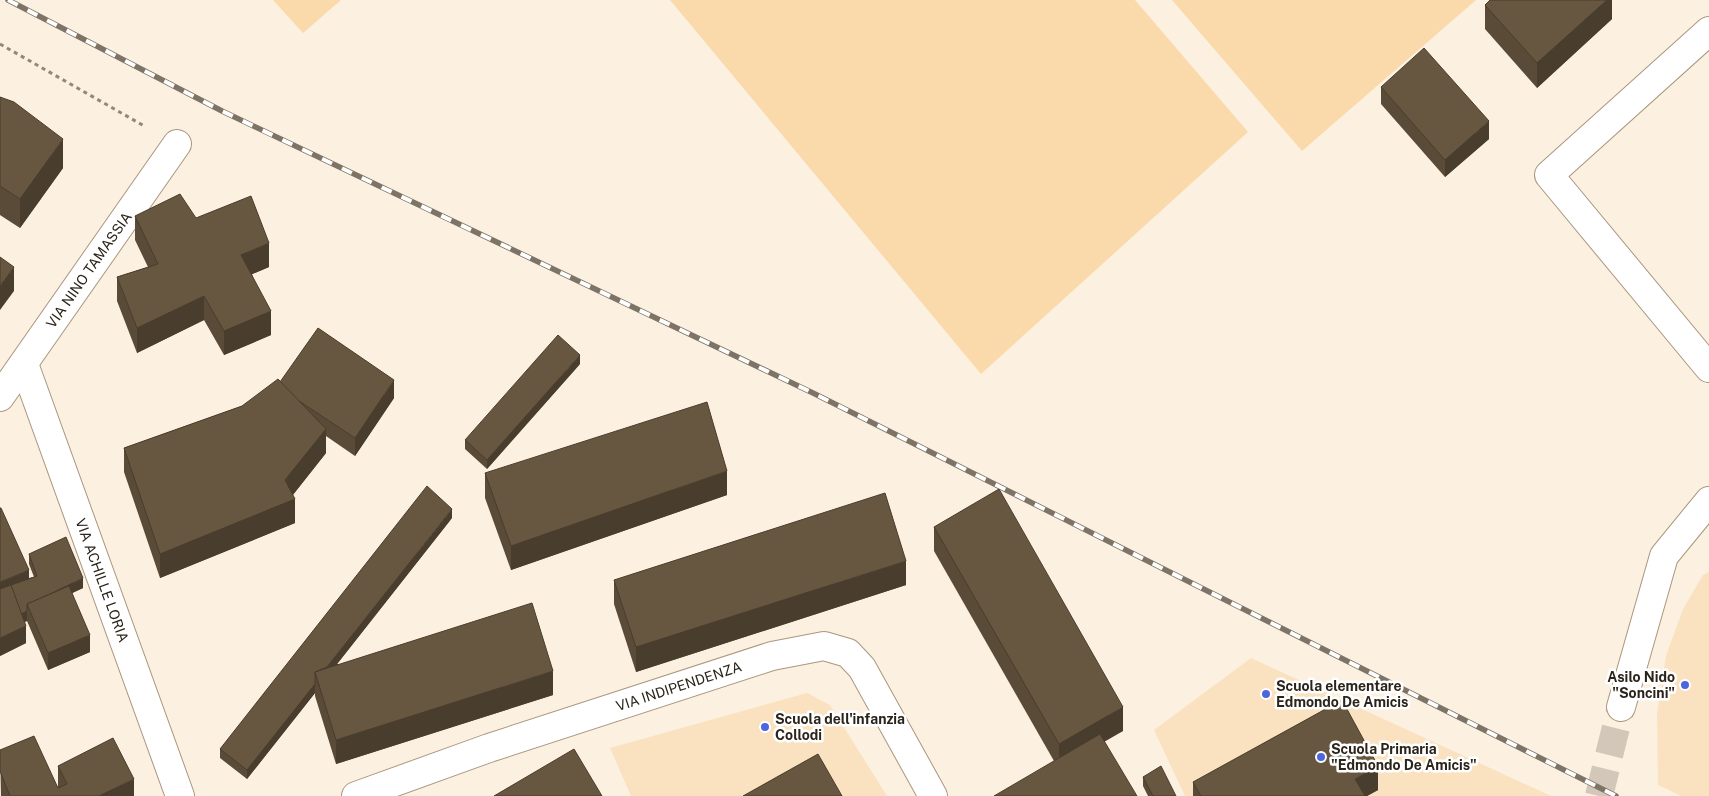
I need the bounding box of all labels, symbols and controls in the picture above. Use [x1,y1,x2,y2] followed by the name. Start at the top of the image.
[43,209,135,331] street label: VIA NINO TAMASSIA
[72,516,132,644] street label: VIA ACHILLE LORIA
[614,658,744,714] street label: VIA INDIPENDENZA
[1607,669,1675,701] place label: Asilo Nido "Soncini"
[1276,678,1408,710] place label: Scuola elementare Edmondo De Amicis
[1679,679,1691,691] marker: Asilo Nido "Soncini"
[1260,688,1272,700] marker: Scuola elementare Edmondo De Amicis
[775,711,905,743] place label: Scuola dell'infanzia Collodi
[759,721,771,733] marker: Scuola dell'infanzia Collodi
[1331,741,1477,773] place label: Scuola Primaria "Edmondo De Amicis"
[1315,751,1327,763] marker: Scuola Primaria "Edmondo De Amicis"

